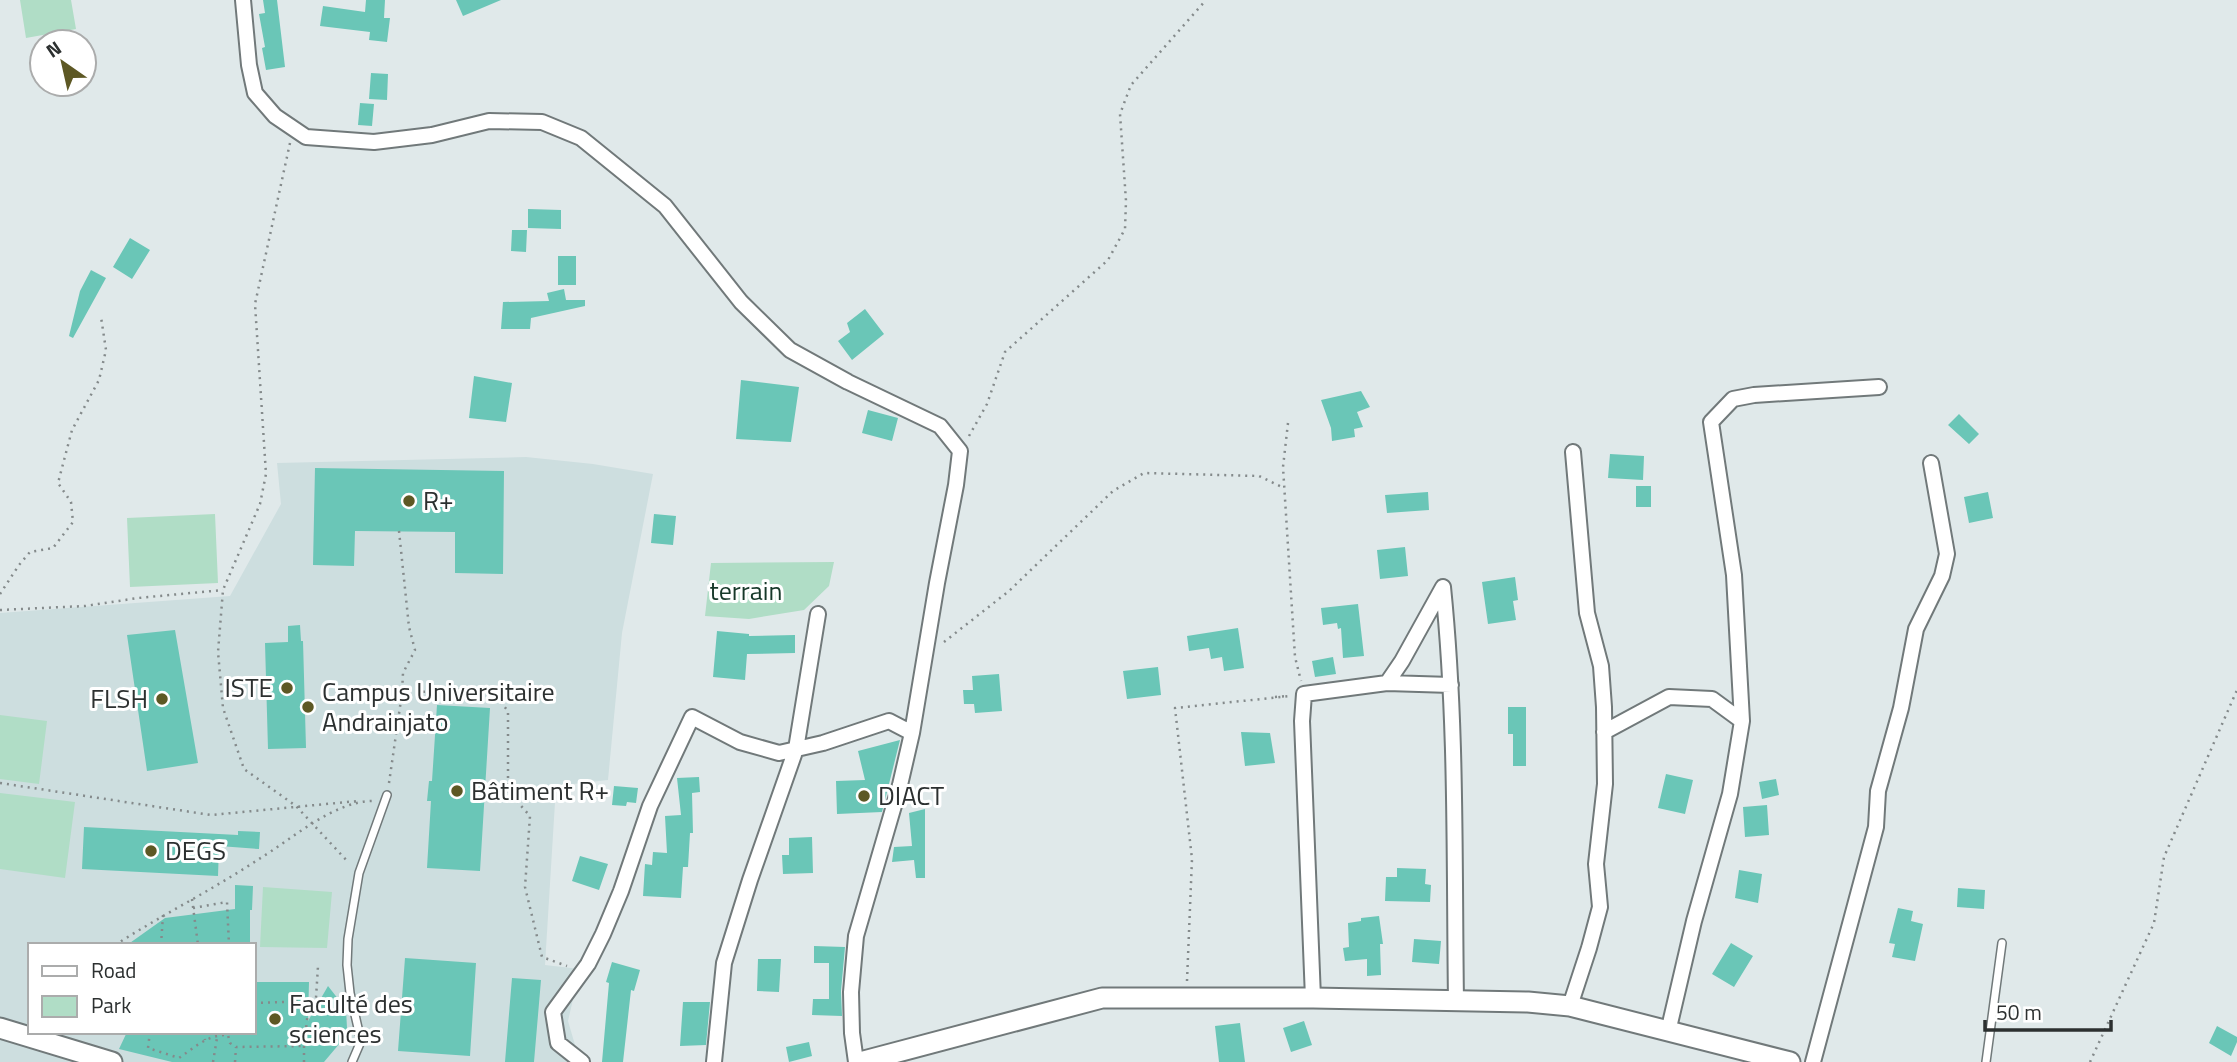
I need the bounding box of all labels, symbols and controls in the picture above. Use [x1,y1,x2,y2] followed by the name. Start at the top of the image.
[28,28,98,98] north arrow
[40,33,67,64] text: N
[423,481,454,520] place label: R+
[401,493,417,509] marker: R+
[710,571,782,610] park label: terrain
[224,668,273,707] place label: ISTE
[322,672,555,741] place label: Campus Universitaire Andrainjato
[90,679,148,718] place label: FLSH
[279,680,295,696] marker: ISTE
[154,691,170,707] marker: FLSH
[300,699,316,715] marker: Campus Universitaire Andrainjato
[471,771,609,810] place label: Bâtiment R+
[878,776,944,815] place label: DIACT
[449,783,465,799] marker: Bâtiment R+
[856,788,872,804] marker: DIACT
[165,831,226,870] place label: DEGS
[143,843,159,859] marker: DEGS
[28,943,256,1034] legend
[91,954,136,986] text: Road
[289,984,413,1053] place label: Faculté des sciences
[1985,988,2111,1032] scale bar
[91,989,131,1021] text: Park
[1996,996,2042,1028] text: 50 m
[267,1011,283,1027] marker: Faculté des sciences

